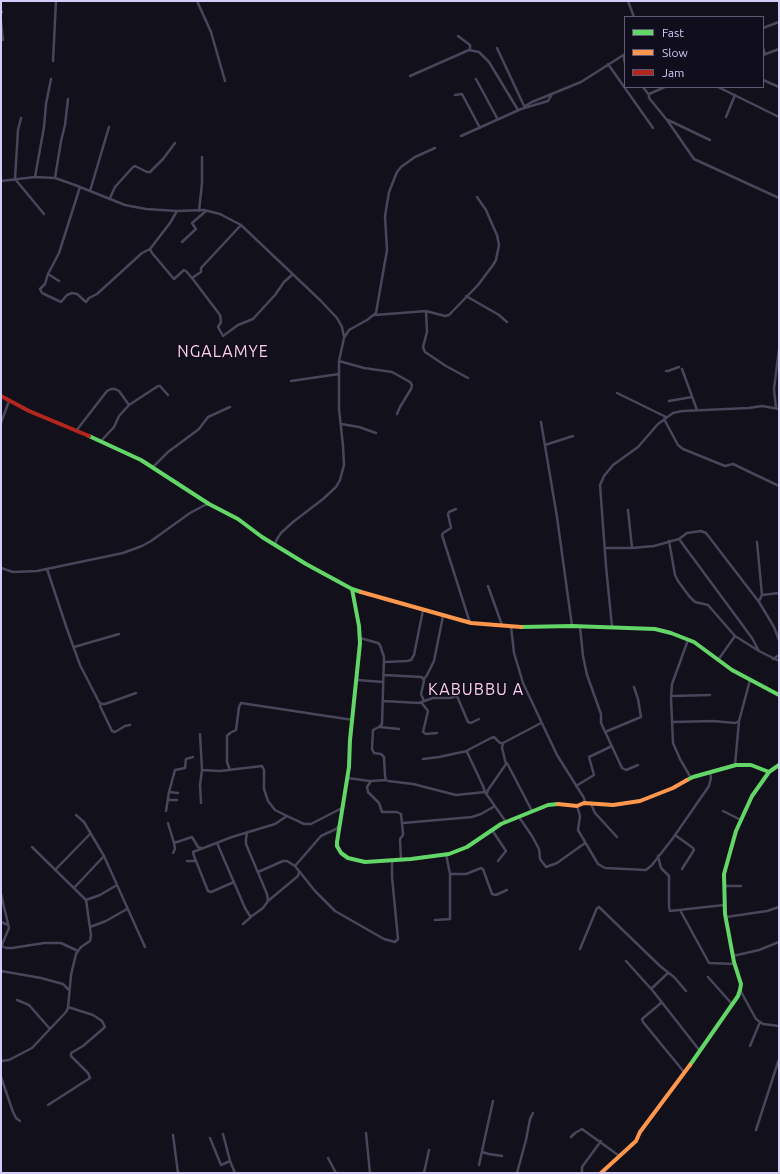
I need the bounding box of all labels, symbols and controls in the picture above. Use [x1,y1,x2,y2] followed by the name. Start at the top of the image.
[624,16,764,88] legend
[662,26,684,39] text: Fast
[662,46,688,59] text: Slow
[662,66,684,79] text: Jam
[177,342,269,362] district label: NGALAMYE
[428,680,524,700] district label: KABUBBU A

